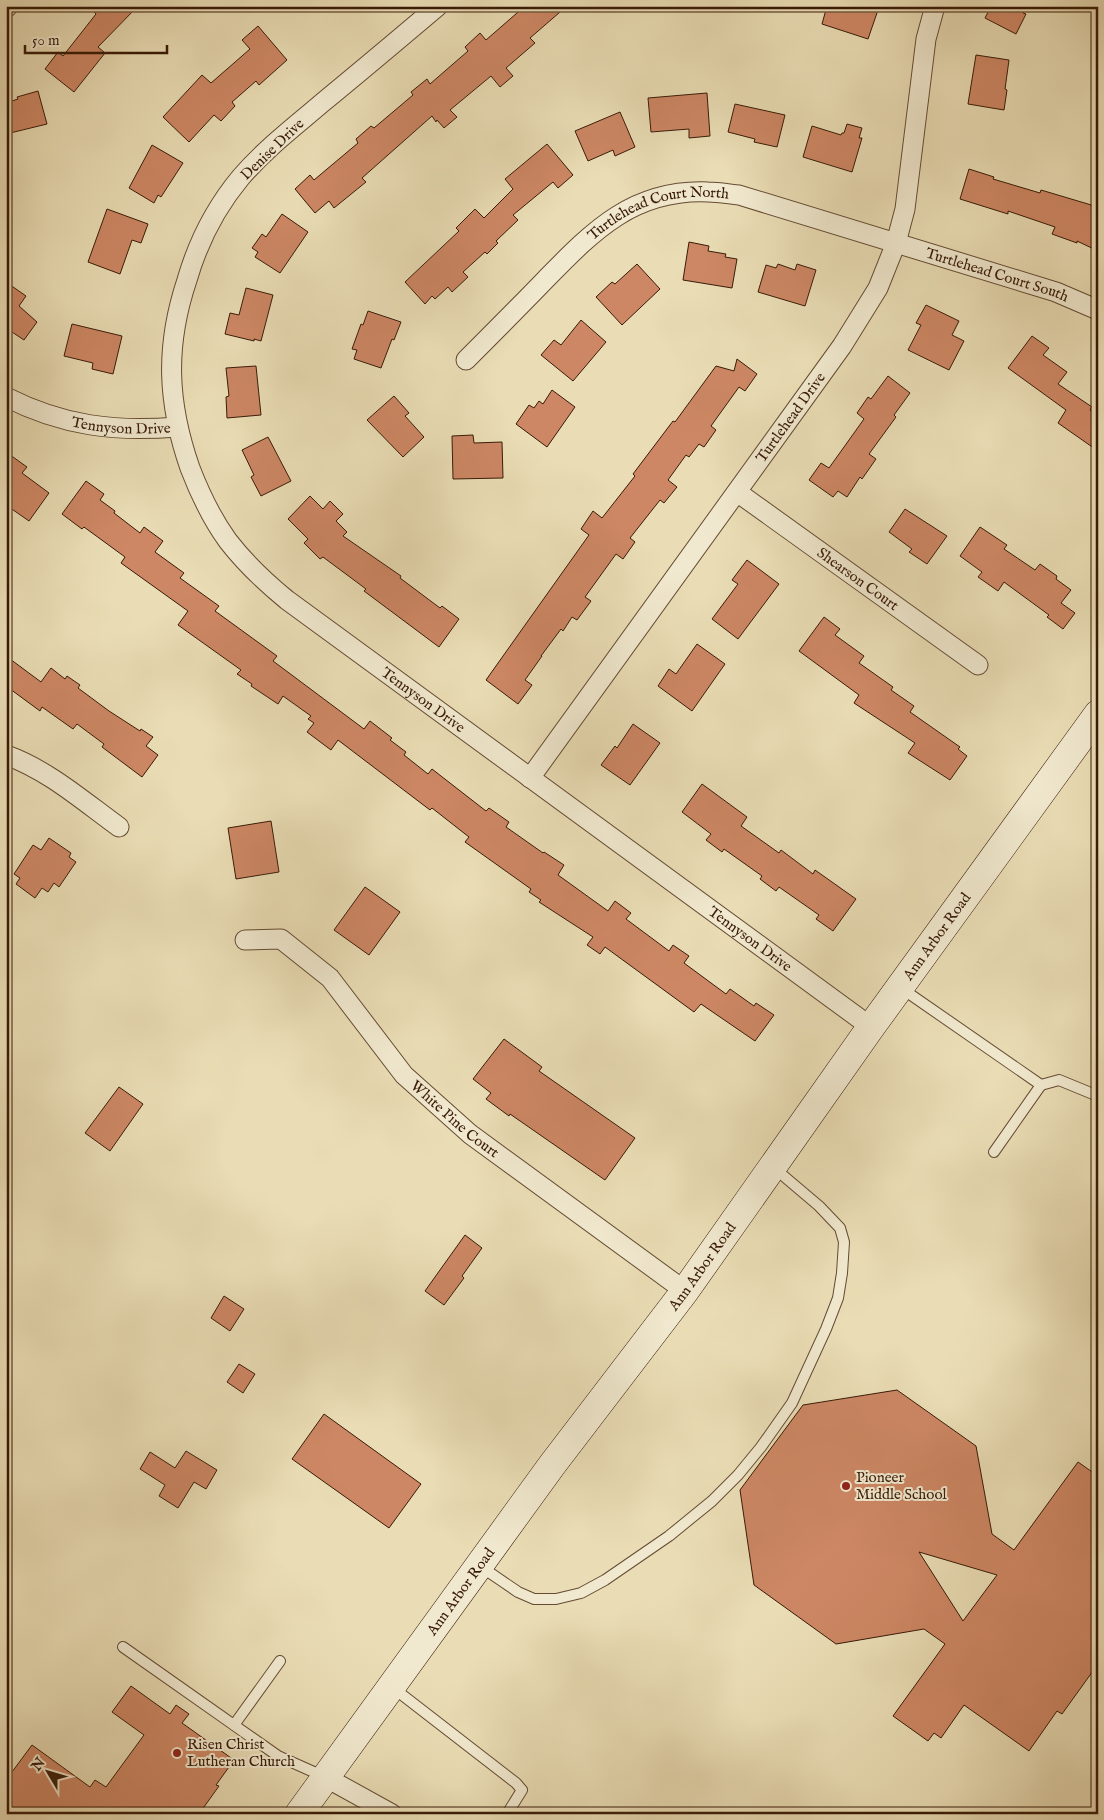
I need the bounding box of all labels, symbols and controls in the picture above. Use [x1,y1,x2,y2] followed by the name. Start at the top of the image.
[25,22,168,54] scale bar
[32,31,60,50] text: 50 m
[237,114,308,184] street label: Denise Drive
[584,183,730,245] street label: Turtlehead Court North
[923,244,1072,306] street label: Turtlehead Court South
[752,369,830,466] street label: Turtlehead Drive
[70,413,171,439] street label: Tennyson Drive
[813,543,902,615] street label: Shearson Court
[377,663,469,737] street label: Tennyson Drive
[898,888,976,985] street label: Ann Arbor Road
[704,902,796,976] street label: Tennyson Drive
[406,1076,503,1162] street label: White Pine Court
[664,1218,741,1315] street label: Ann Arbor Road
[856,1468,947,1504] place label: Pioneer Middle School
[840,1480,852,1492] marker: Pioneer Middle School
[422,1543,500,1640] street label: Ann Arbor Road
[187,1735,295,1771] place label: Risen Christ Lutheran Church
[171,1747,183,1759] marker: Risen Christ Lutheran Church
[22,1748,72,1798] north arrow
[27,1754,49,1776] text: N

